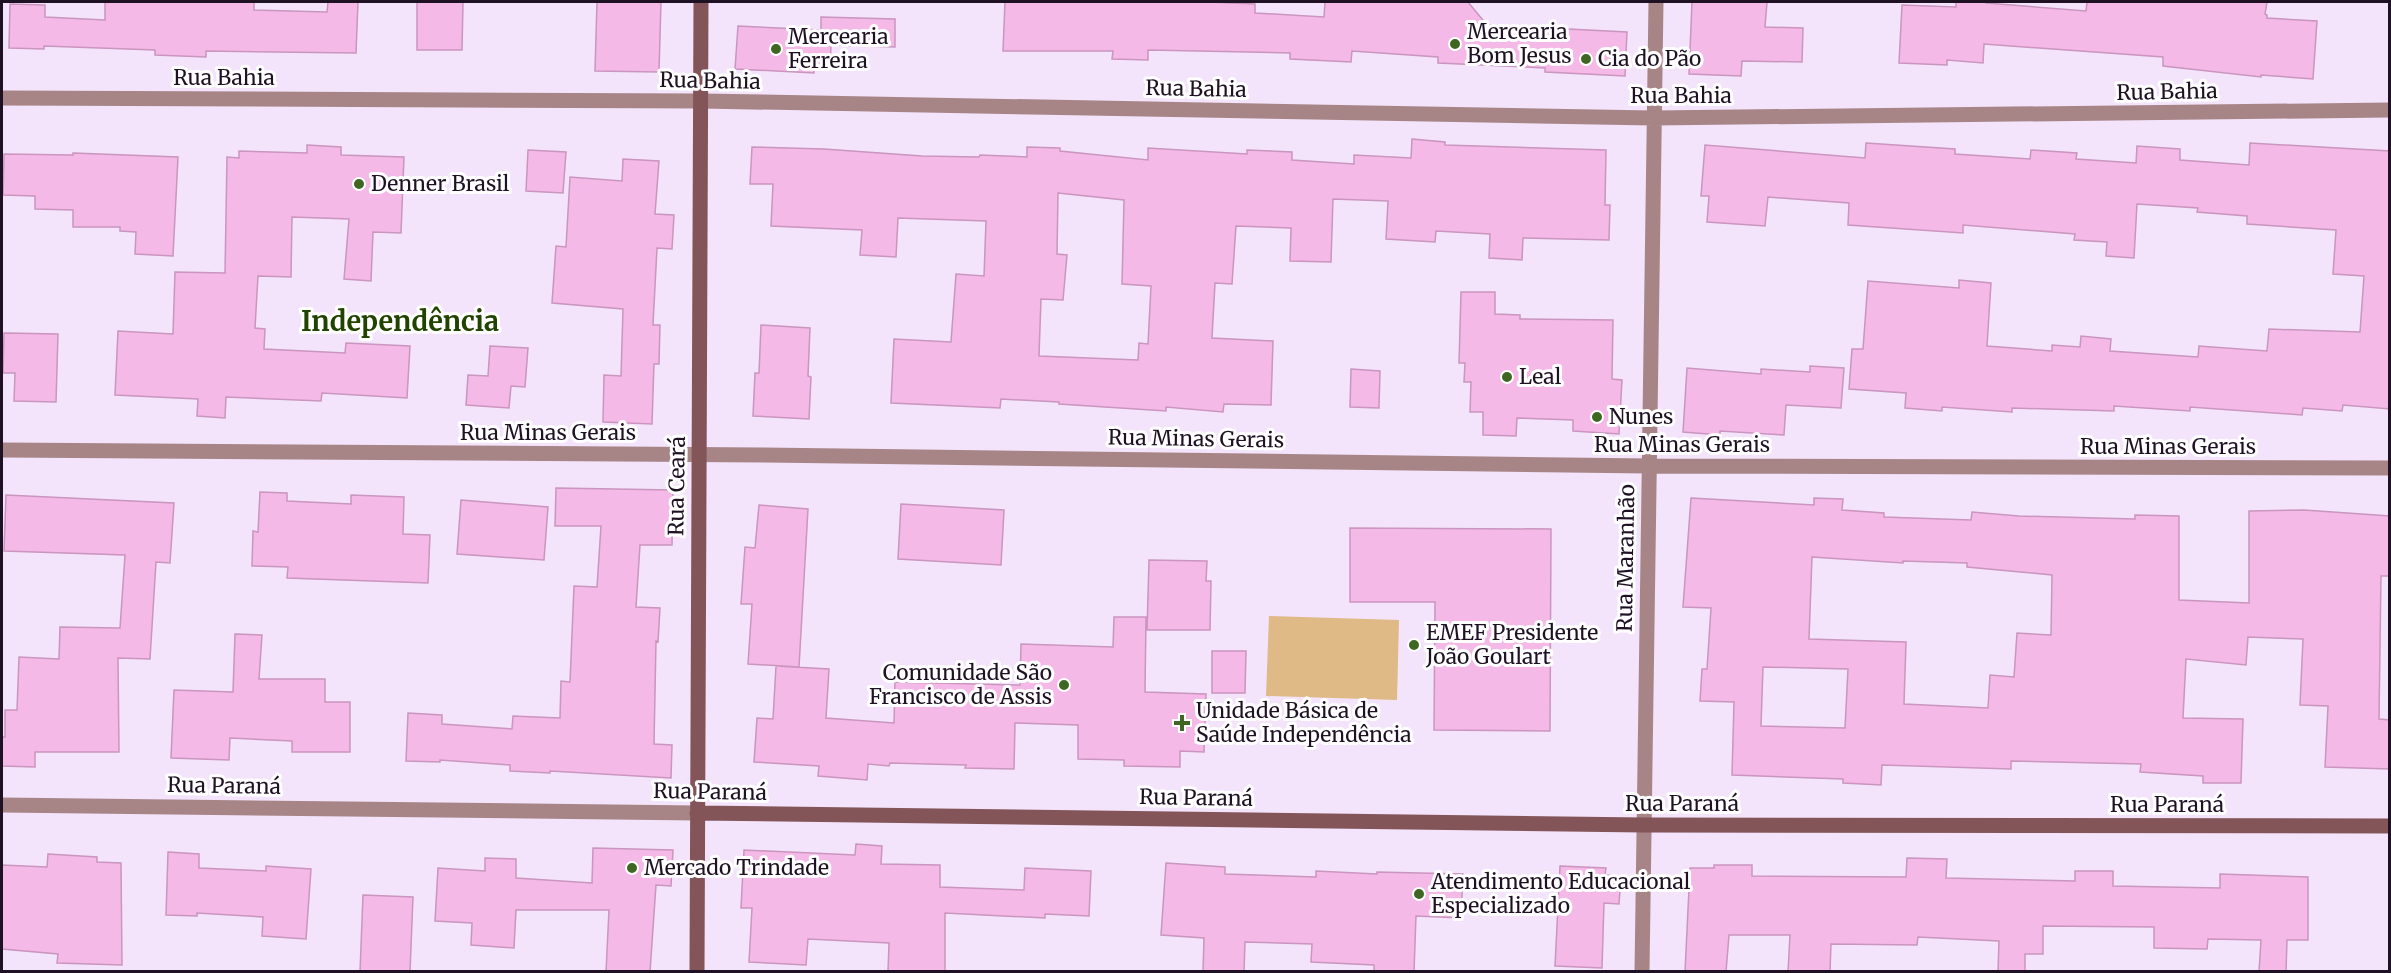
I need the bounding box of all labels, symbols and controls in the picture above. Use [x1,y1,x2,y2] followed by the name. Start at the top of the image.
[1467,18,1572,69] place label: Mercearia Bom Jesus
[788,23,889,74] place label: Mercearia Ferreira
[1448,37,1462,51] marker: Mercearia Bom Jesus
[769,42,783,56] marker: Mercearia Ferreira
[1598,45,1701,72] place label: Cia do Pão
[1579,52,1593,66] marker: Cia do Pão
[173,64,275,91] street label: Rua Bahia
[659,66,761,95] street label: Rua Bahia
[1145,74,1247,103] street label: Rua Bahia
[2116,77,2218,106] street label: Rua Bahia
[1630,82,1732,109] street label: Rua Bahia
[371,170,510,197] place label: Denner Brasil
[352,177,366,191] marker: Denner Brasil
[301,304,499,338] district label: Independência
[1519,363,1562,390] place label: Leal
[1500,370,1514,384] marker: Leal
[1609,403,1673,430] place label: Nunes
[1590,410,1604,424] marker: Nunes
[460,419,636,446] street label: Rua Minas Gerais
[1108,423,1284,454] street label: Rua Minas Gerais
[1594,431,1770,458] street label: Rua Minas Gerais
[2080,433,2256,460] street label: Rua Minas Gerais
[662,436,691,536] street label: Rua Ceará
[1611,484,1640,632] street label: Rua Maranhão
[1425,619,1598,670] place label: EMEF Presidente João Goulart
[1407,638,1421,652] marker: EMEF Presidente João Goulart
[869,659,1052,710] place label: Comunidade São Francisco de Assis
[1057,678,1071,692] marker: Comunidade São Francisco de Assis
[1196,697,1411,748] place label: Unidade Básica de Saúde Independência
[1173,714,1191,732] marker: Unidade Básica de Saúde Independência
[167,771,281,800] street label: Rua Paraná
[653,777,767,806] street label: Rua Paraná
[1139,783,1253,812] street label: Rua Paraná
[1625,790,1739,817] street label: Rua Paraná
[2110,791,2224,818] street label: Rua Paraná
[644,854,829,881] place label: Mercado Trindade
[625,861,639,875] marker: Mercado Trindade
[1430,868,1691,919] place label: Atendimento Educacional Especializado
[1412,887,1426,901] marker: Atendimento Educacional Especializado

